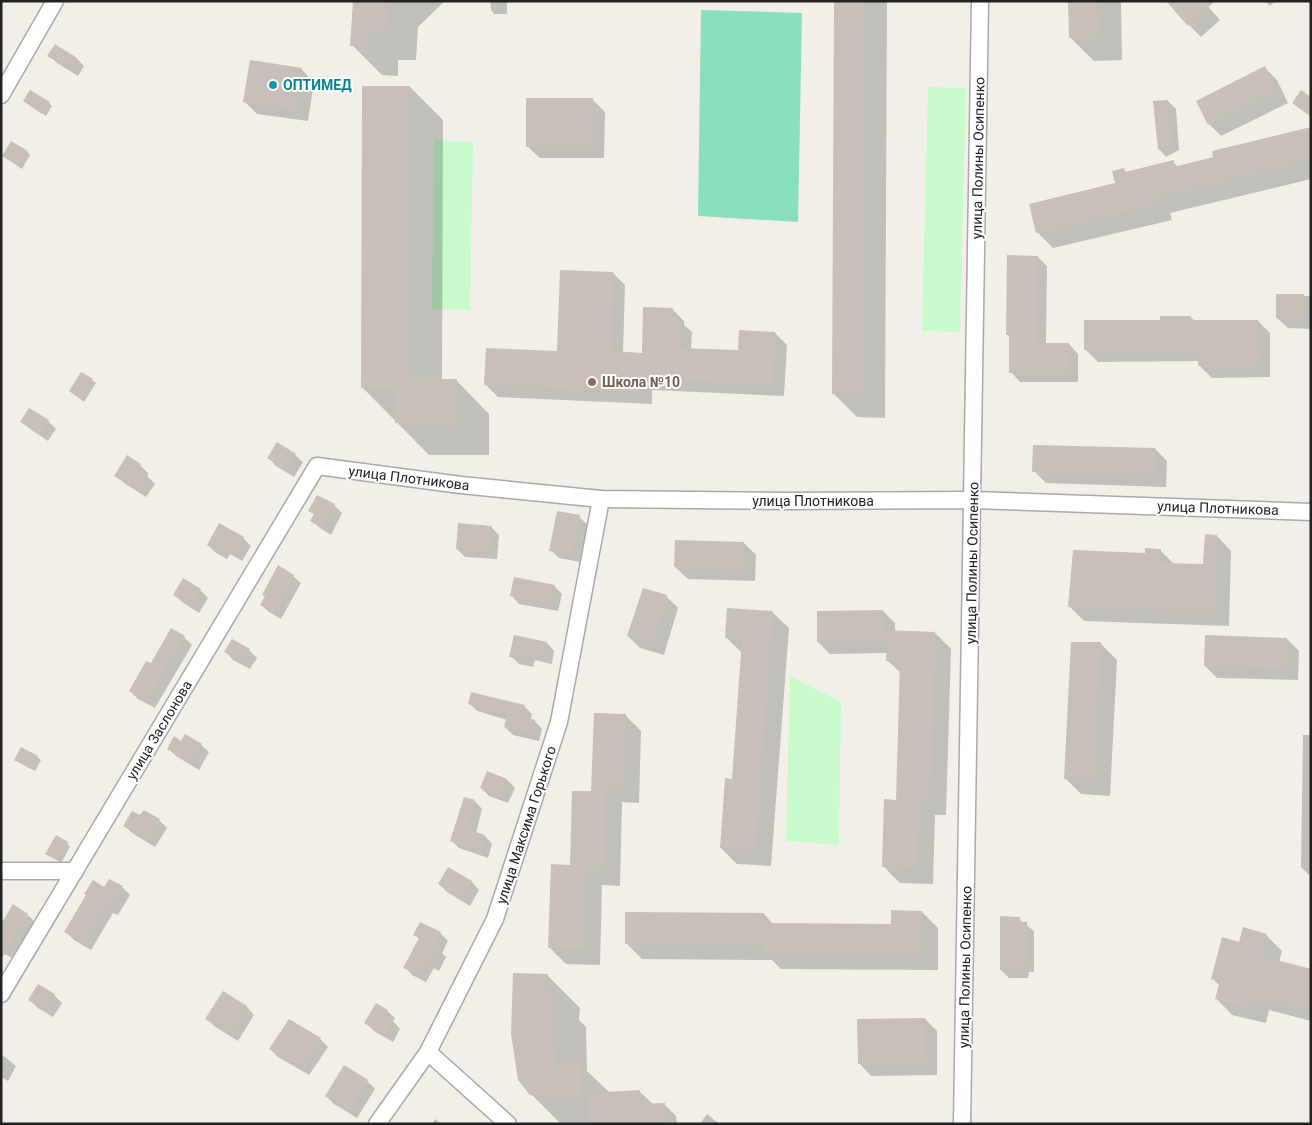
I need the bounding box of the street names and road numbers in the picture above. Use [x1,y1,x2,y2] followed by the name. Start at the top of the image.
[969,77,987,239] street label: улица Полины Осипенко
[348,463,470,493] street label: улица Плотникова
[963,482,981,644] street label: улица Полины Осипенко
[752,493,874,509] street label: улица Плотникова
[1157,498,1279,518] street label: улица Плотникова
[123,677,195,783] street label: улица Заслонова
[493,744,559,906] street label: улица Максима Горького
[956,886,974,1048] street label: улица Полины Осипенко

